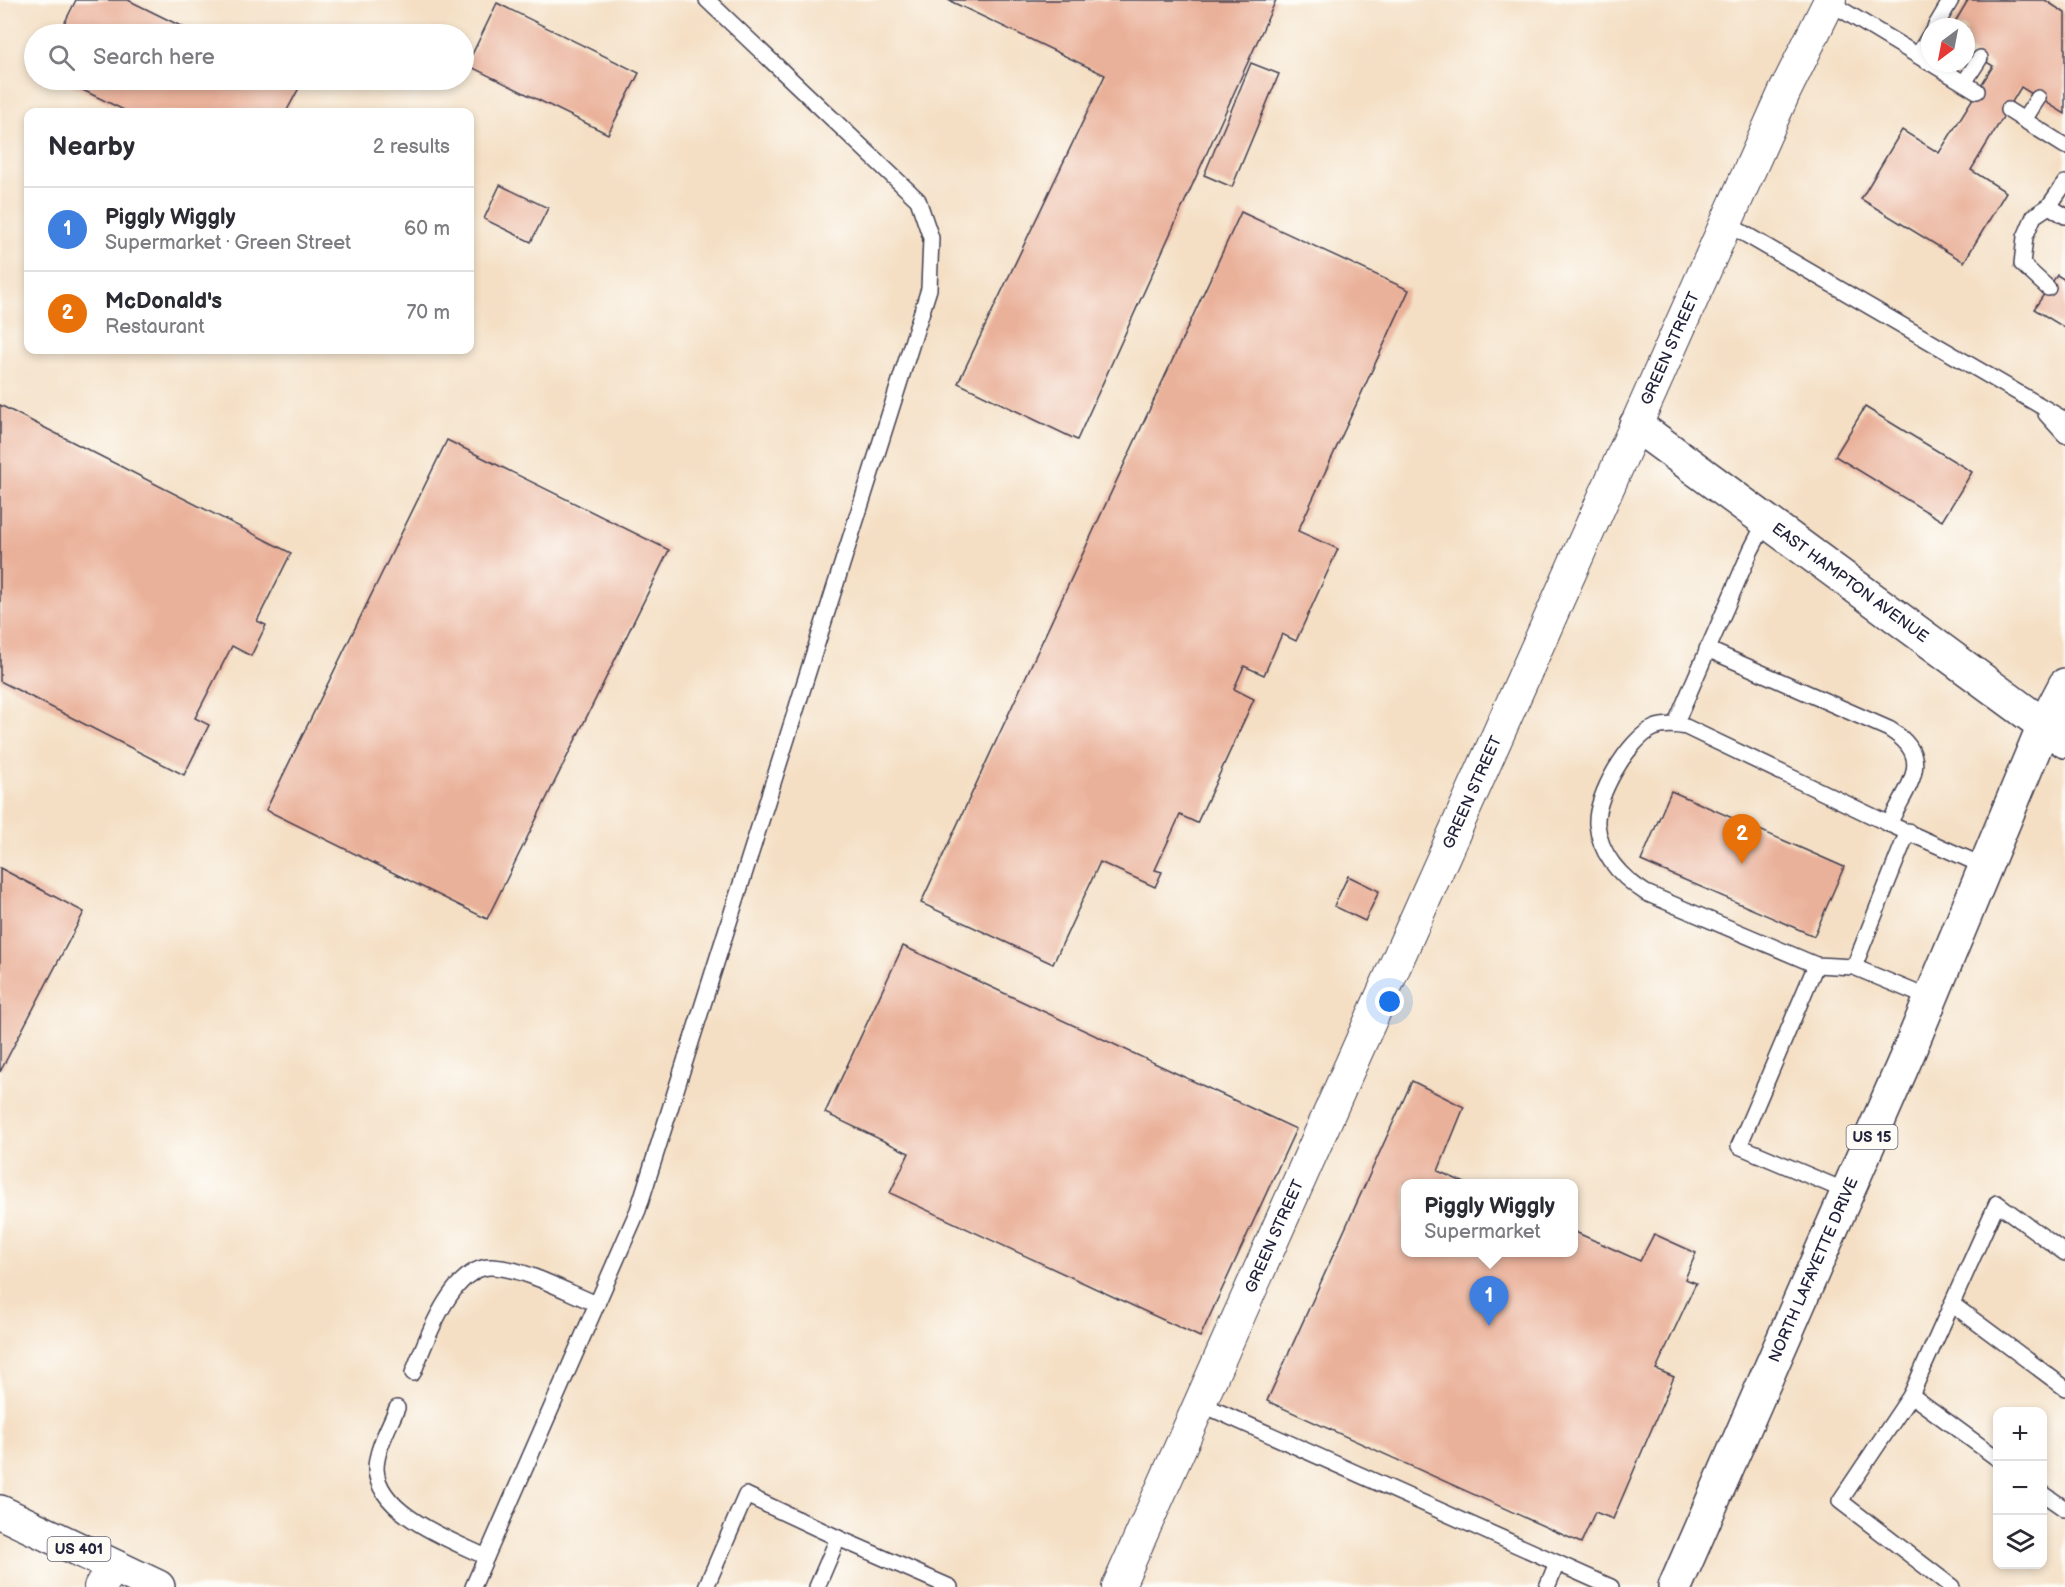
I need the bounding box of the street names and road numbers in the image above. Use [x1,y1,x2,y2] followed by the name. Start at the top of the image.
[1637,289,1704,408] street label: GREEN STREET
[1768,519,1932,647] street label: EAST HAMPTON AVENUE
[1439,733,1506,852] street label: GREEN STREET
[1846,1125,1898,1149] road number: US 15
[1765,1175,1862,1365] street label: NORTH LAFAYETTE DRIVE
[1241,1176,1308,1296] street label: GREEN STREET
[48,1537,110,1561] road number: US 401

